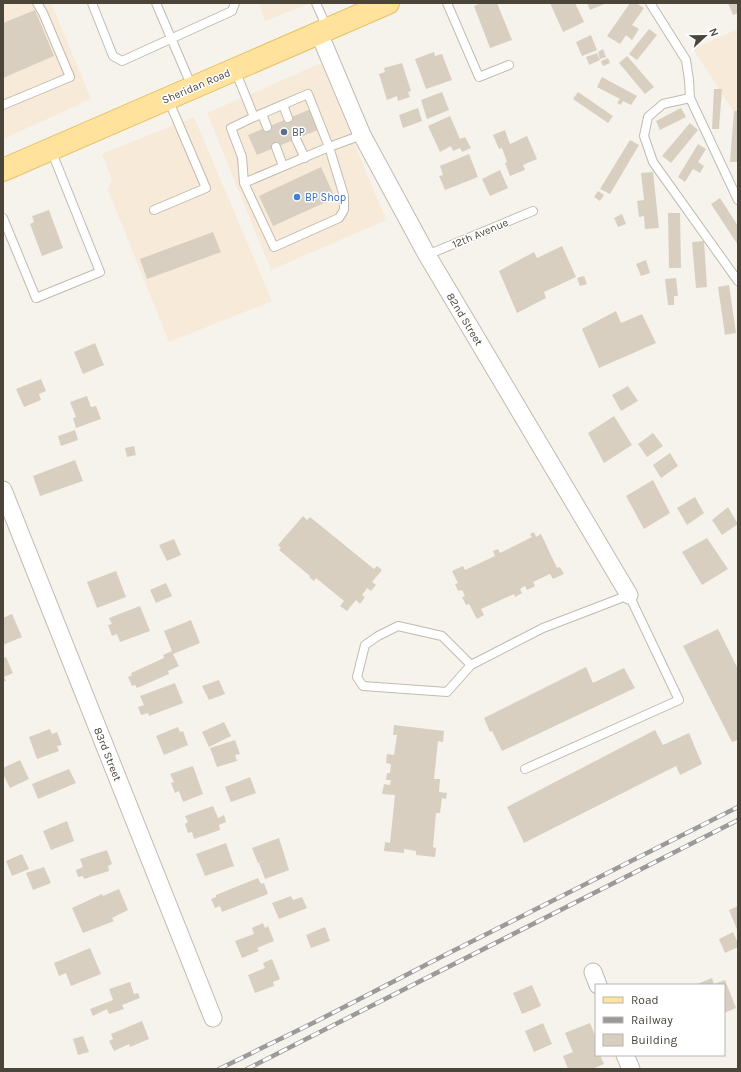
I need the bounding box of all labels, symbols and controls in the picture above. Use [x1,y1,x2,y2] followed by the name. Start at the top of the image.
[685,16,725,56] north arrow
[706,26,721,39] text: N
[160,66,232,107] street label: Sheridan Road
[292,126,305,139] place label: BP
[279,127,289,137] marker: BP
[305,191,346,204] place label: BP Shop
[292,192,302,202] marker: BP Shop
[450,216,510,251] street label: 12th Avenue
[444,291,485,348] street label: 82nd Street
[91,726,124,783] street label: 83rd Street
[595,984,725,1056] legend
[631,993,659,1007] text: Road
[631,1013,673,1027] text: Railway
[631,1033,678,1047] text: Building

